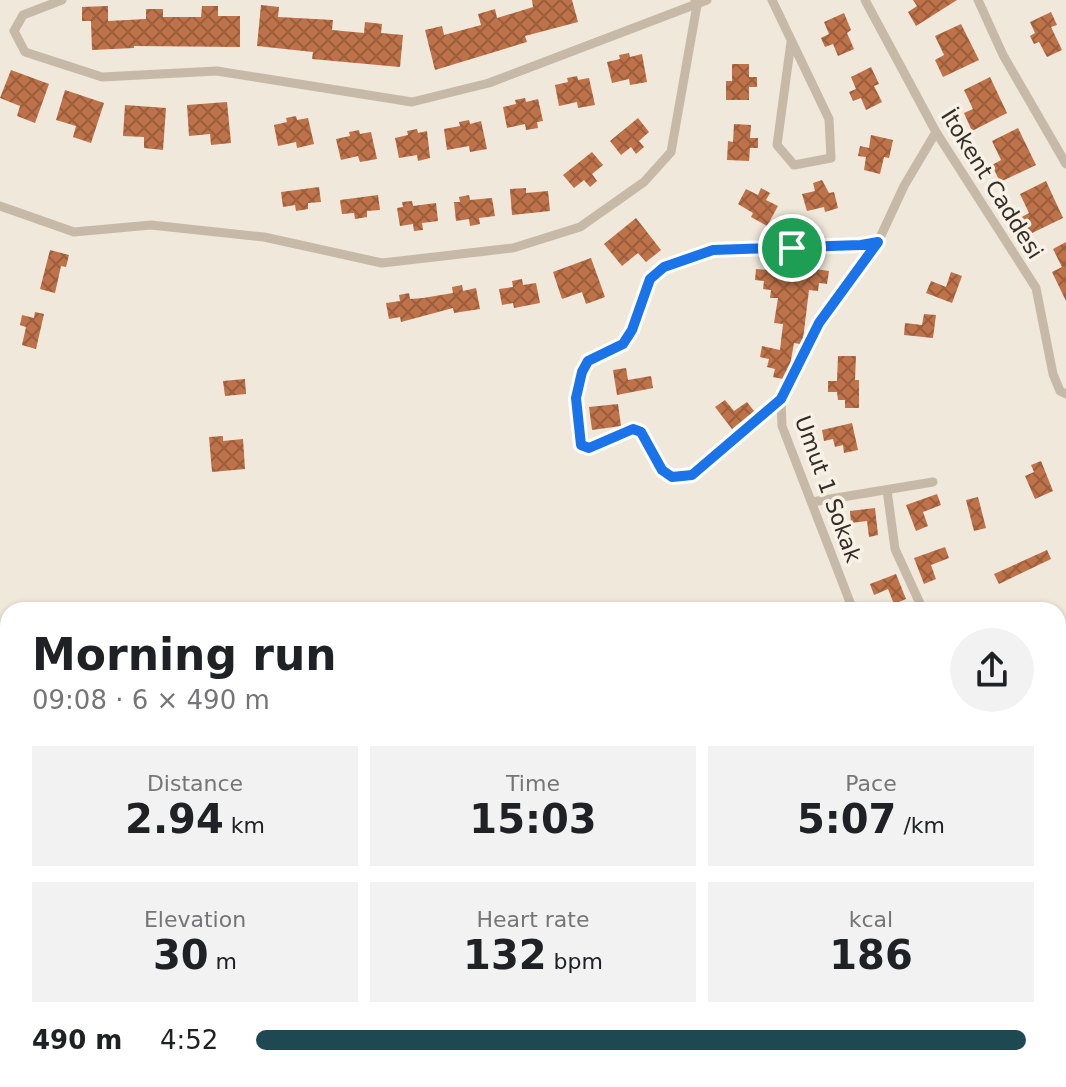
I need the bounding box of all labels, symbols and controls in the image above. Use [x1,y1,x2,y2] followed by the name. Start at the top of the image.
[936,105,1048,263] street label: İtokent Caddesi
[758,214,826,282] pin
[770,226,814,270] icon: arrive
[790,412,866,566] street label: Umut 1 Sokak
[950,628,1034,712] button: share
[32,629,337,680] text: Morning run
[32,685,270,715] text: 09:08 · 6 × 490 m
[147,771,243,796] text: Distance
[506,771,560,796] text: Time
[845,771,897,796] text: Pace
[125,796,224,842] text: 2.94
[469,796,597,842] text: 15:03
[797,796,896,842] text: 5:07
[224,813,265,838] text: km
[896,813,945,838] text: /km
[144,907,246,932] text: Elevation
[477,907,589,932] text: Heart rate
[849,907,893,932] text: kcal
[153,932,209,978] text: 30
[463,932,547,978] text: 132
[829,932,913,978] text: 186
[209,949,237,974] text: m
[547,949,603,974] text: bpm
[32,1025,122,1055] text: 490 m
[160,1025,218,1055] text: 4:52

